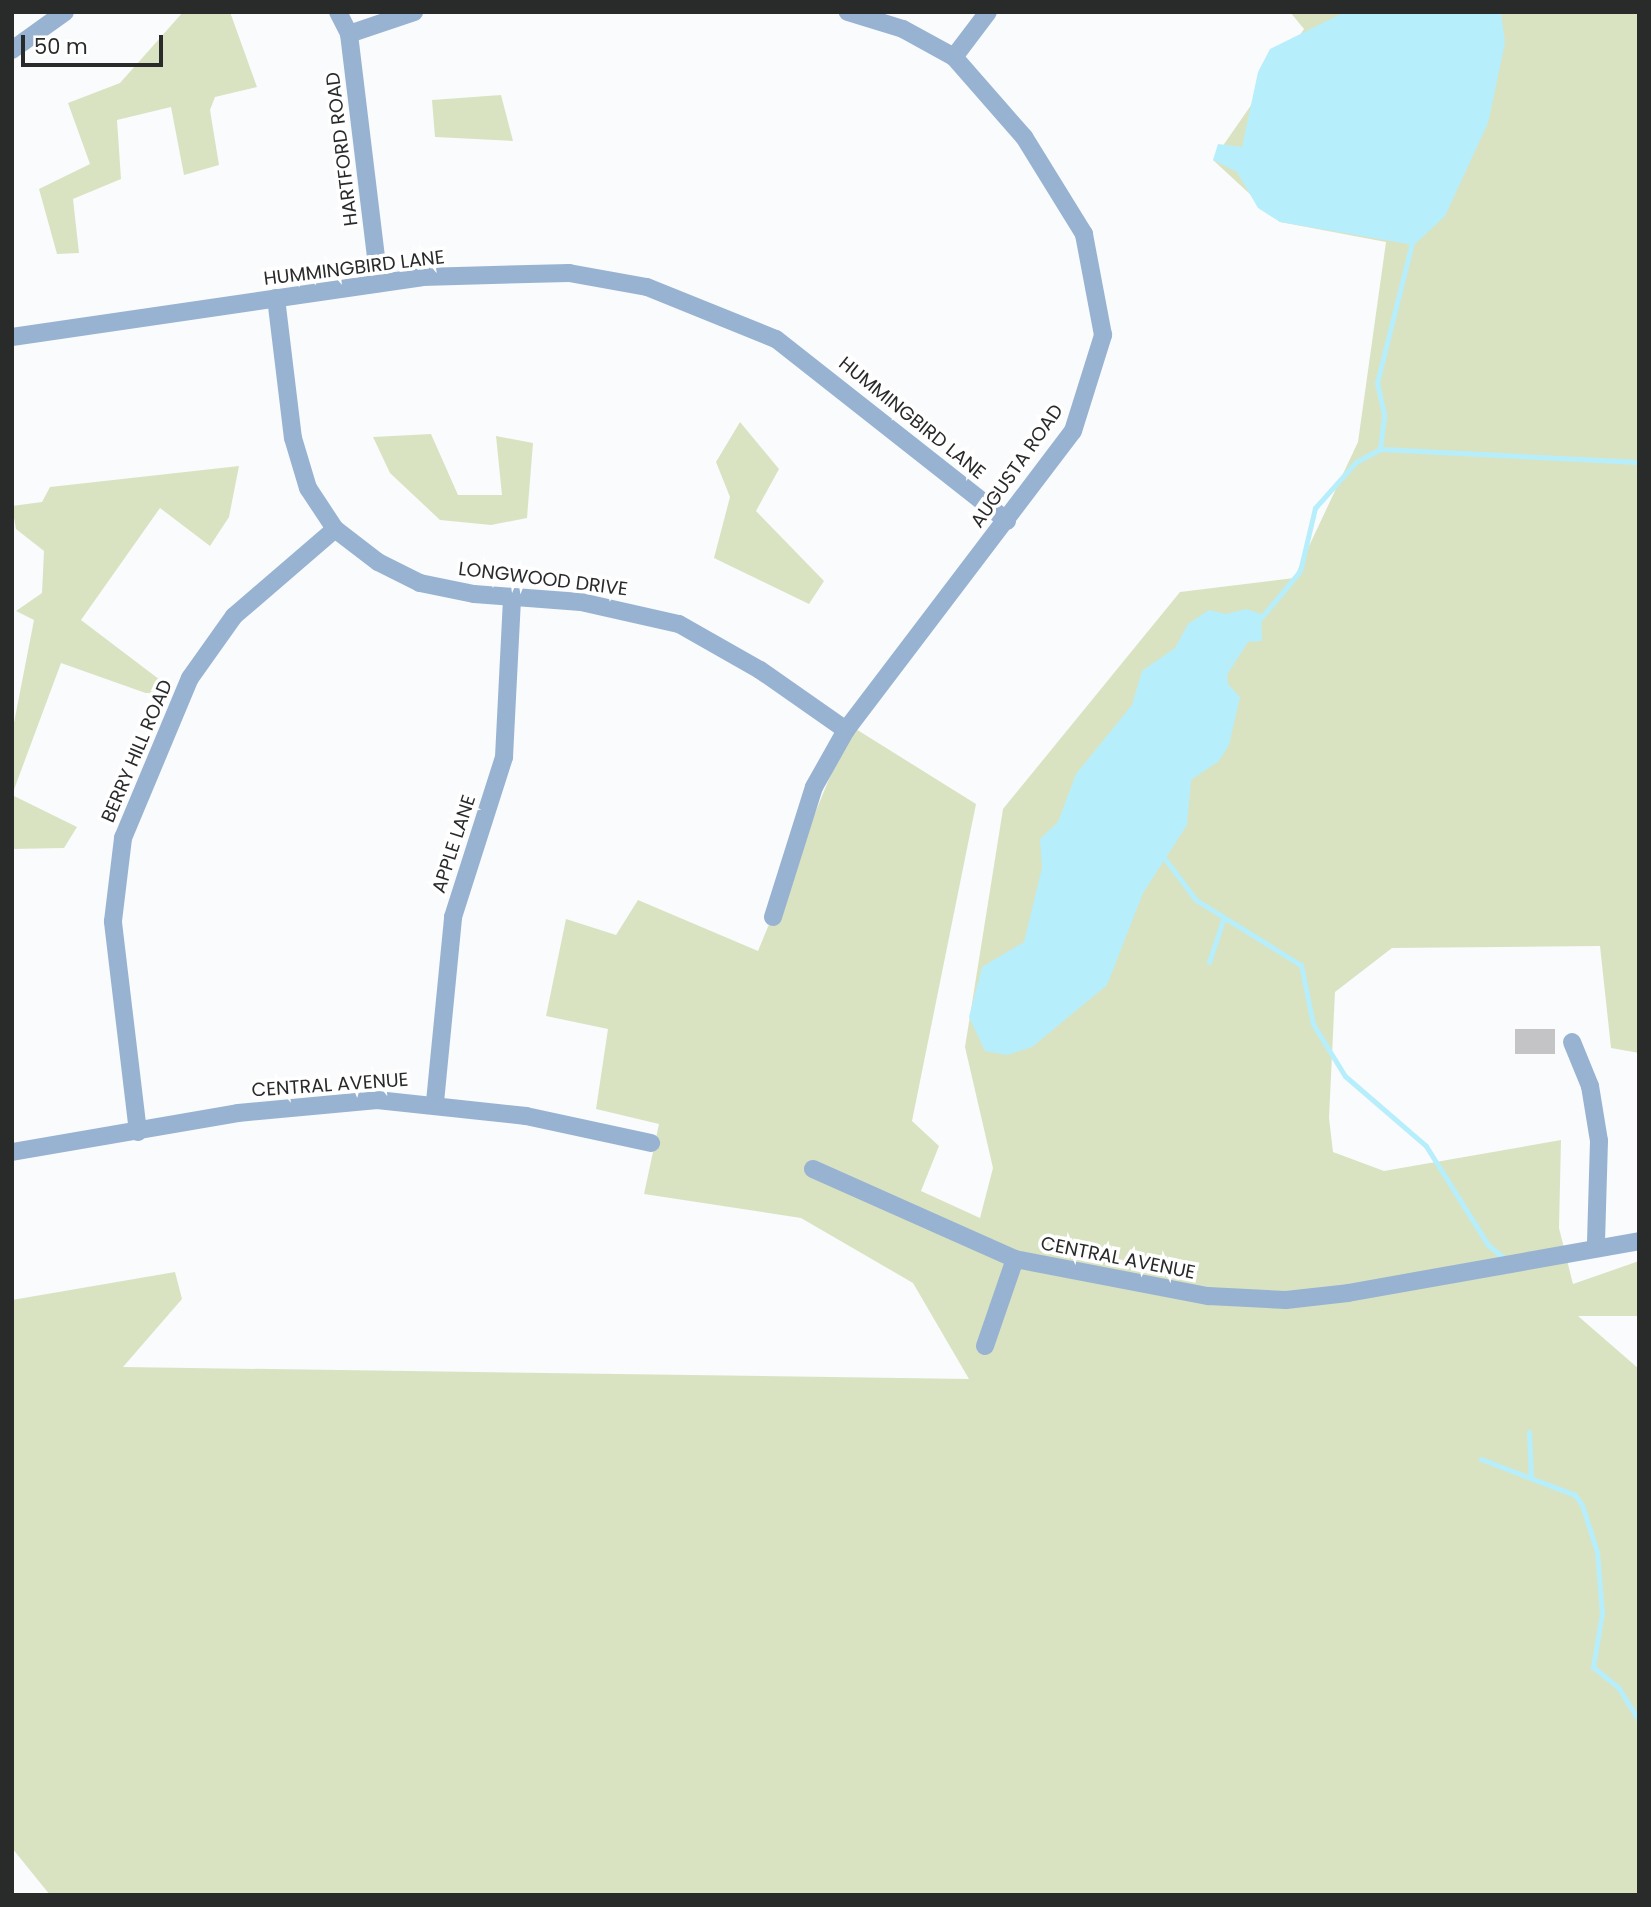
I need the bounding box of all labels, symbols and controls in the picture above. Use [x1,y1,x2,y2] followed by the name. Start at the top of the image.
[24,21,166,65] scale bar
[34,32,88,61] text: 50 m
[321,71,363,227] street label: HARTFORD ROAD
[262,246,446,290] street label: HUMMINGBIRD LANE
[834,352,990,484] street label: HUMMINGBIRD LANE
[966,400,1068,532] street label: AUGUSTA ROAD
[457,557,629,601] street label: LONGWOOD DRIVE
[97,676,177,826] street label: BERRY HILL ROAD
[427,792,481,896] street label: APPLE LANE
[251,1068,409,1102] street label: CENTRAL AVENUE
[1039,1232,1197,1284] street label: CENTRAL AVENUE

